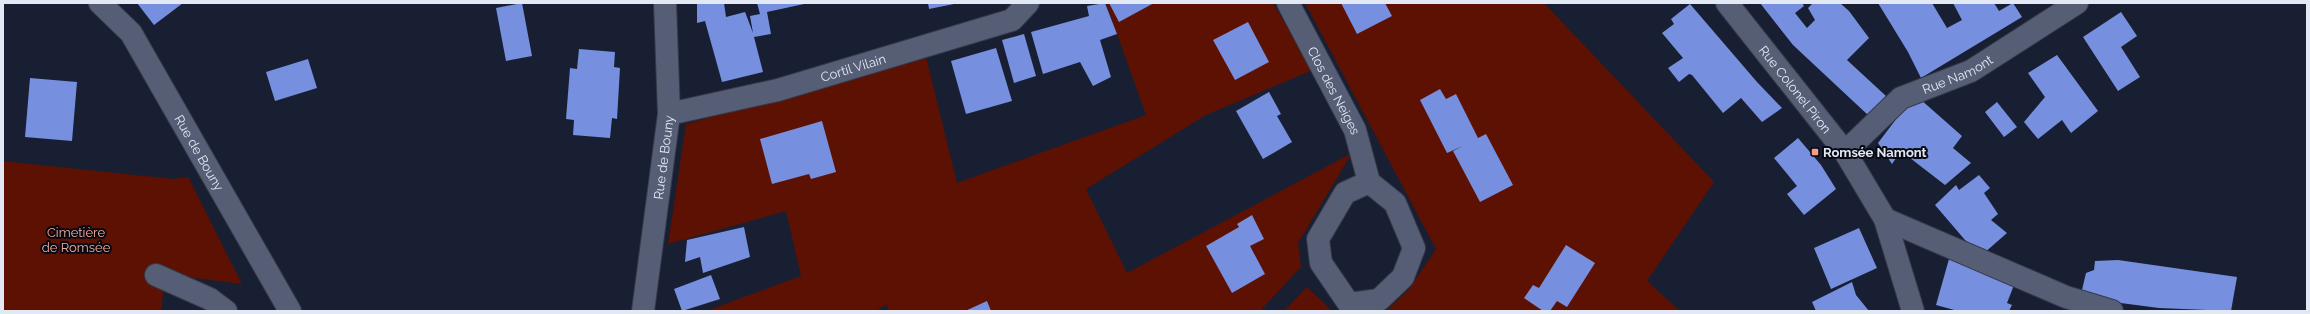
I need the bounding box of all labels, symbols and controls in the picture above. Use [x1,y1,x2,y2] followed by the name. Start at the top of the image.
[1756,43,1834,136] street label: Rue Colonel Piron
[1304,44,1363,136] street label: Clos des Neiges
[819,51,888,85] street label: Cortil Vilain
[1920,52,1996,97] street label: Rue Namont
[171,112,227,193] street label: Rue de Bouny
[651,114,677,200] street label: Rue de Bouny
[1823,145,1927,160] place label: Romsée Namont
[1810,147,1820,157] marker: Romsée Namont
[42,225,111,255] park label: Cimetière de Romsée

